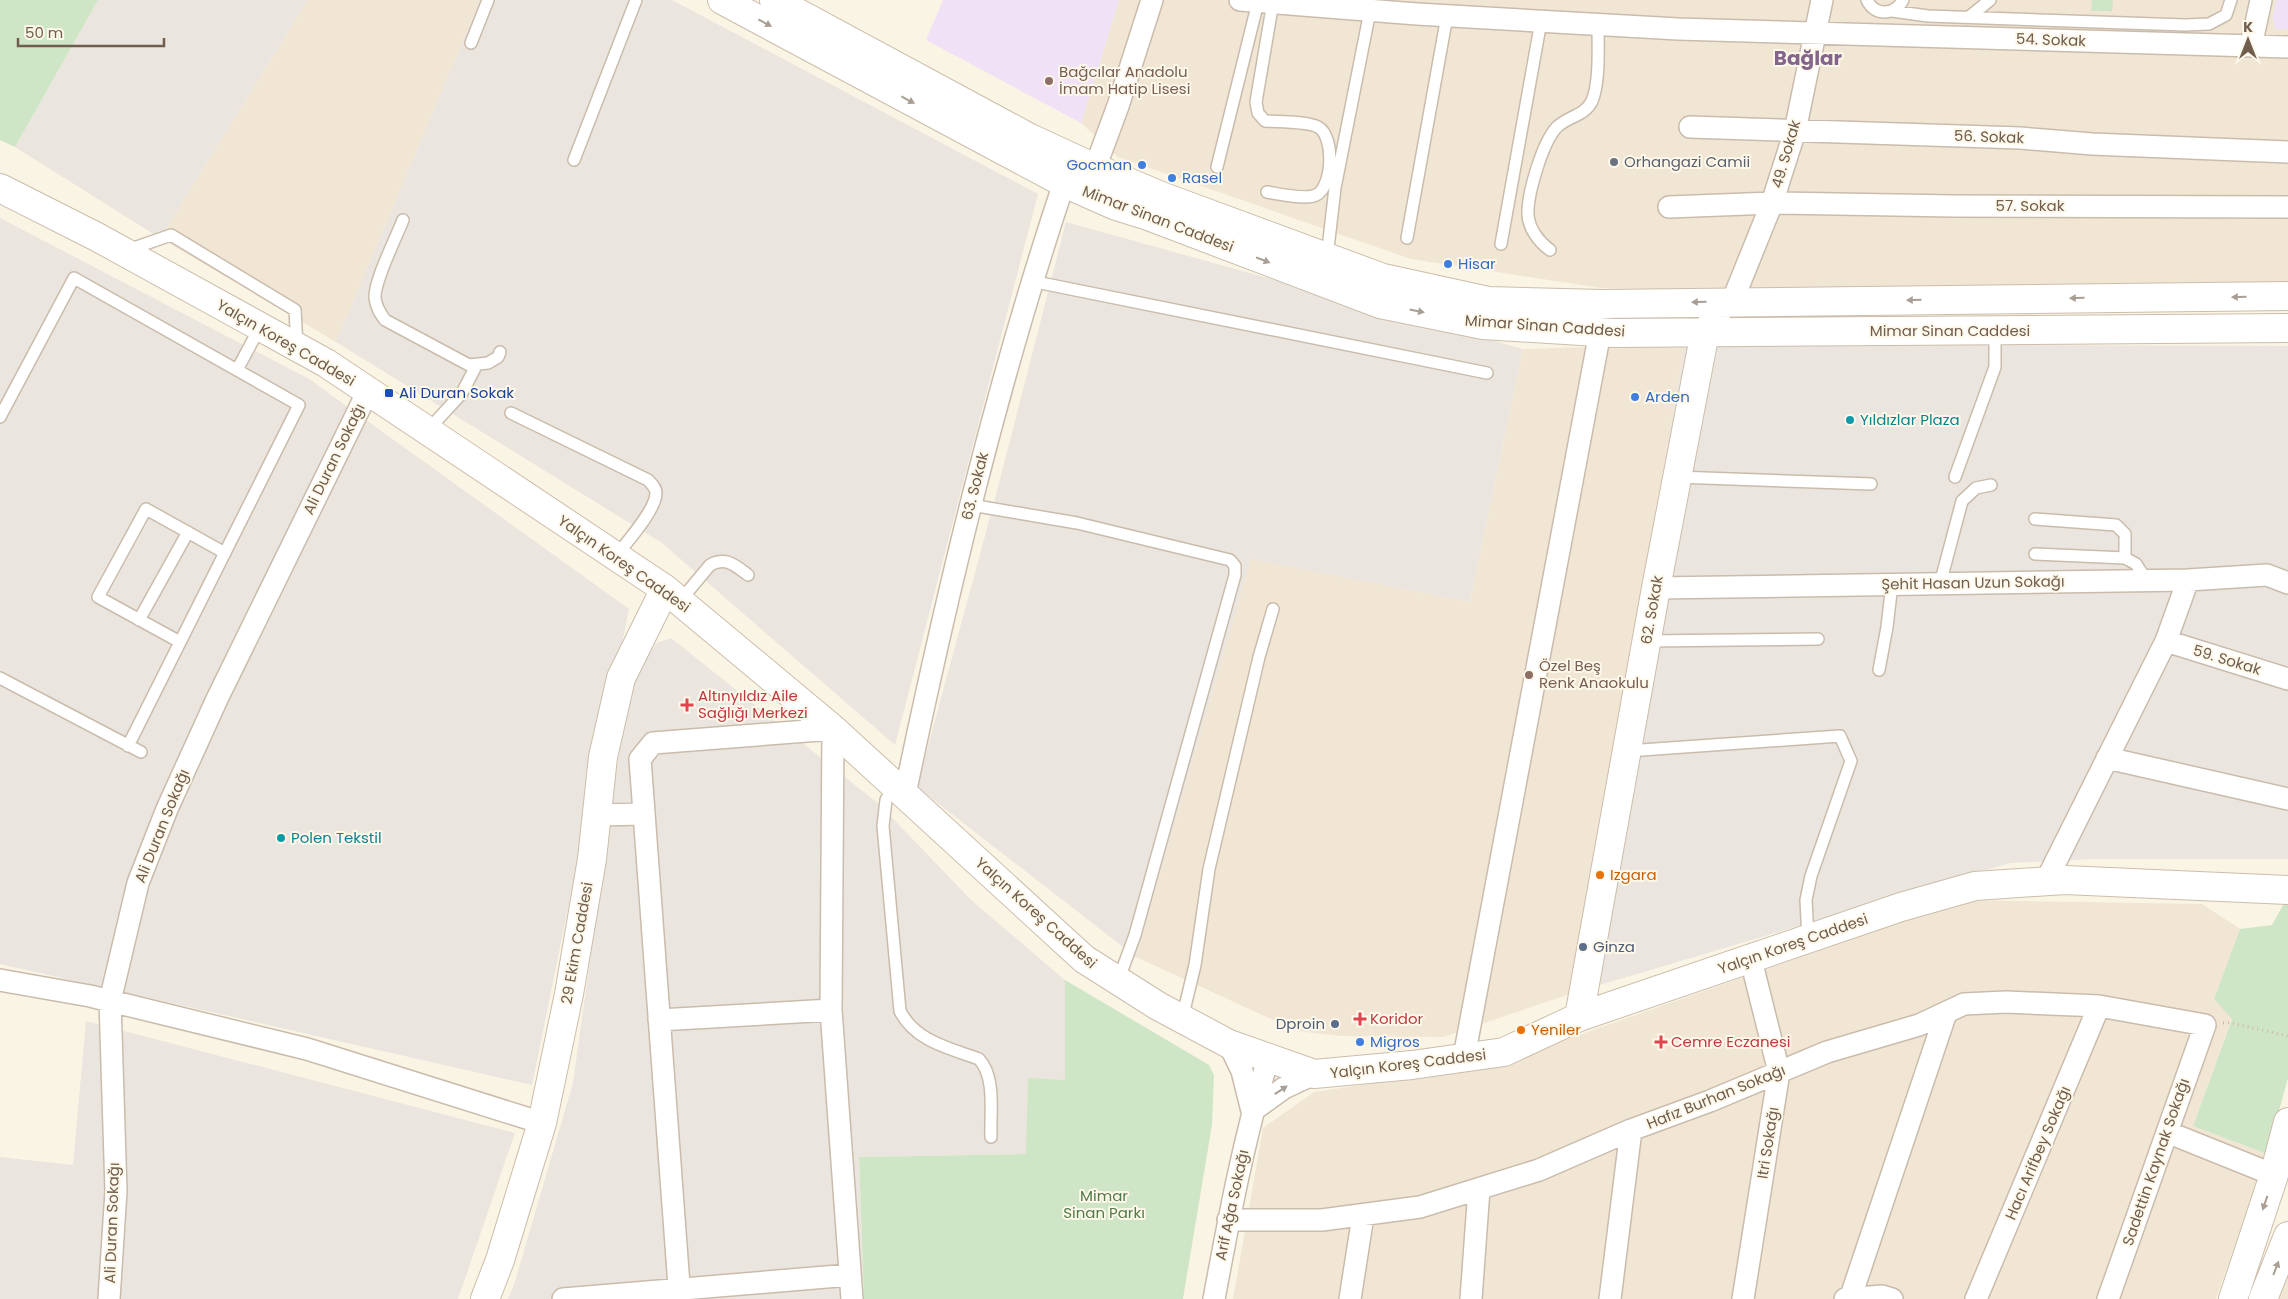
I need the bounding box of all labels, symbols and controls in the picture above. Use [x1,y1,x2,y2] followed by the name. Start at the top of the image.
[18,15,164,47] scale bar
[2223,15,2273,65] north arrow
[2243,17,2253,37] text: K
[758,19,772,27] one-way arrow
[25,22,63,43] text: 50 m
[2016,28,2087,51] street label: 54. Sokak
[1774,44,1843,72] district label: Bağlar
[1059,61,1190,99] place label: Bağcılar Anadolu İmam Hatip Lisesi
[1043,75,1055,87] marker: Bağcılar Anadolu İmam Hatip Lisesi
[901,96,916,104] one-way arrow
[1766,117,1805,190] street label: 49. Sokak
[1954,125,2025,148] street label: 56. Sokak
[1624,151,1750,172] place label: Orhangazi Camii
[1066,154,1132,175] place label: Gocman
[1608,156,1620,168] marker: Orhangazi Camii
[1136,159,1148,171] marker: Gocman
[1182,167,1222,188] place label: Rasel
[1166,172,1178,184] marker: Rasel
[1080,180,1237,257] street label: Mimar Sinan Caddesi
[1996,195,2065,216] street label: 57. Sokak
[1458,253,1496,274] place label: Hisar
[1256,256,1270,264] one-way arrow
[1442,258,1454,270] marker: Hisar
[2231,293,2247,301] one-way arrow
[213,294,360,391] street label: Yalçın Koreş Caddesi
[2069,294,2085,302] one-way arrow
[1906,296,1922,304] one-way arrow
[1691,299,1707,307] one-way arrow
[1409,308,1425,316] one-way arrow
[1464,309,1626,342] street label: Mimar Sinan Caddesi
[1870,320,2030,341] street label: Mimar Sinan Caddesi
[399,382,514,403] place label: Ali Duran Sokak
[1645,386,1690,407] place label: Arden
[383,387,395,399] marker: Ali Duran Sokak
[1629,391,1641,403] marker: Arden
[298,400,370,518] street label: Ali Duran Sokağı
[1860,409,1960,430] place label: Yıldızlar Plaza
[1844,414,1856,426] marker: Yıldızlar Plaza
[956,449,993,522] street label: 63. Sokak
[554,510,695,617] street label: Yalçın Koreş Caddesi
[1881,570,2065,595] street label: Şehit Hasan Uzun Sokağı
[1635,574,1668,646] street label: 62. Sokak
[2191,639,2264,680] street label: 59. Sokak
[1539,655,1649,693] place label: Özel Beş Renk Anaokulu
[1523,669,1535,681] marker: Özel Beş Renk Anaokulu
[698,685,808,723] place label: Altınyıldız Aile Sağlığı Merkezi
[680,698,694,712] marker: Altınyıldız Aile Sağlığı Merkezi
[129,766,194,886] street label: Ali Duran Sokağı
[291,827,382,848] place label: Polen Tekstil
[275,832,287,844] marker: Polen Tekstil
[971,852,1102,973] street label: Yalçın Koreş Caddesi
[1610,864,1657,885] place label: Izgara
[1594,869,1606,881] marker: Izgara
[555,880,598,1006] street label: 29 Ekim Caddesi
[1715,908,1871,979] street label: Yalçın Koreş Caddesi
[1593,936,1635,957] place label: Ginza
[1577,941,1589,953] marker: Ginza
[1370,1008,1424,1029] place label: Koridor
[1276,1013,1325,1034] place label: Dproin
[1354,1013,1366,1025] marker: Koridor
[1329,1018,1341,1030] marker: Dproin
[1531,1019,1581,1040] place label: Yeniler
[1515,1024,1527,1036] marker: Yeniler
[1370,1031,1420,1052] place label: Migros
[1671,1031,1790,1052] place label: Cemre Eczanesi
[1354,1036,1366,1048] marker: Migros
[1655,1036,1667,1048] marker: Cemre Eczanesi
[1329,1044,1487,1084] street label: Yalçın Koreş Caddesi
[1643,1059,1788,1134] street label: Hafız Burhan Sokağı
[2117,1075,2194,1248] street label: Sadettin Kaynak Sokağı
[2000,1083,2075,1223] street label: Hacı Arifbey Sokağı
[1275,1086,1288,1095] one-way arrow
[1751,1105,1784,1180] street label: Itri Sokağı
[1210,1148,1254,1262] street label: Arif Ağa Sokağı
[99,1162,124,1284] street label: Ali Duran Sokağı
[1063,1185,1145,1223] park label: Mimar Sinan Parkı
[2261,1195,2268,1210] one-way arrow
[2273,1260,2280,1275] one-way arrow

